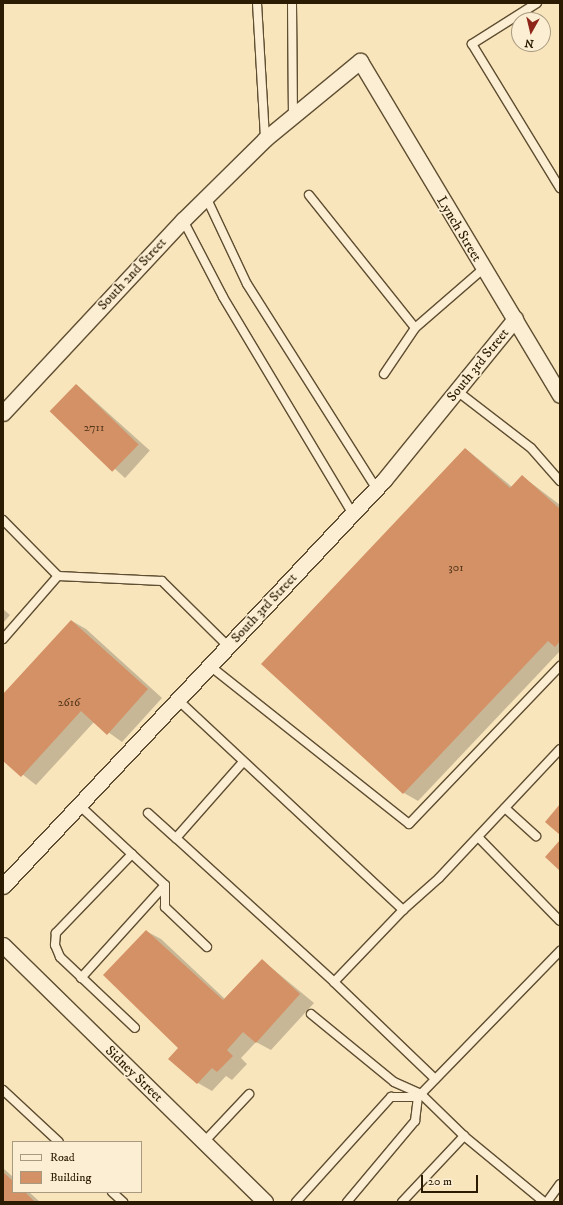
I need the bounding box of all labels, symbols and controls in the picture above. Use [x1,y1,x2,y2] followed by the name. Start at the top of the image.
[511,12,551,52] north arrow
[524,35,535,50] text: N
[433,193,485,265] street label: Lynch Street
[94,234,170,314] street label: South 2nd Street
[443,325,513,405] street label: South 3rd Street
[84,421,104,435] house number: 2711
[448,561,464,575] house number: 301
[227,570,301,646] street label: South 3rd Street
[58,696,80,710] house number: 2616
[102,1042,166,1106] street label: Sidney Street
[12,1141,142,1193] legend
[50,1150,75,1165] text: Road
[423,1167,480,1193] scale bar
[50,1170,91,1185] text: Building
[428,1174,452,1189] text: 20 m

